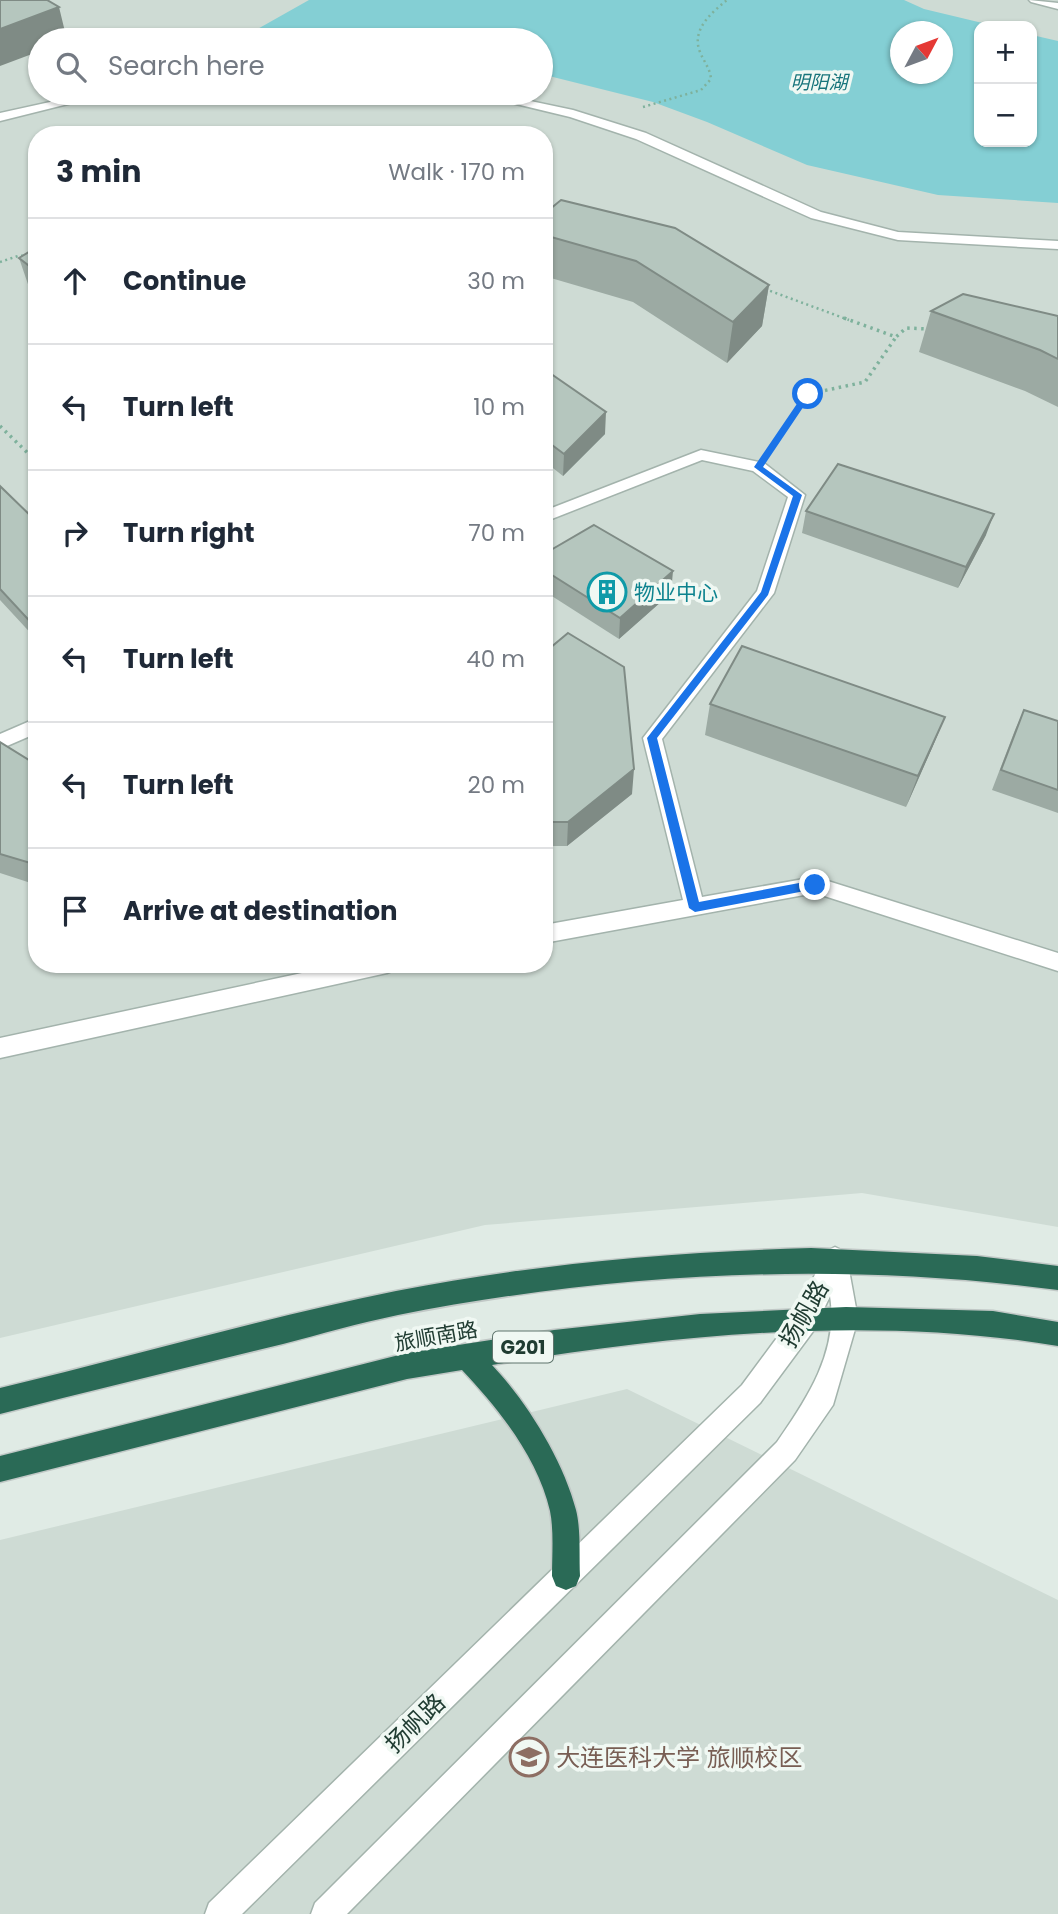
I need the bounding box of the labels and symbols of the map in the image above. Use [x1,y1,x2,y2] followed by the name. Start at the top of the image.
[890,21,953,84] north arrow
[790,69,850,96] water label: 明阳湖
[792,378,823,409] route start
[586,571,628,613] building icon: 物业中心
[634,578,718,607] place label: 物业中心
[799,869,830,900] route end
[772,1275,836,1353] street label: 扬帆路
[392,1314,480,1358] street label: 旅顺南路
[493,1331,553,1362] road number: G201
[378,1686,452,1760] street label: 扬帆路
[508,1736,550,1778] school or university icon: 大连医科大学 旅顺校区
[556,1741,802,1774] place label: 大连医科大学 旅顺校区

